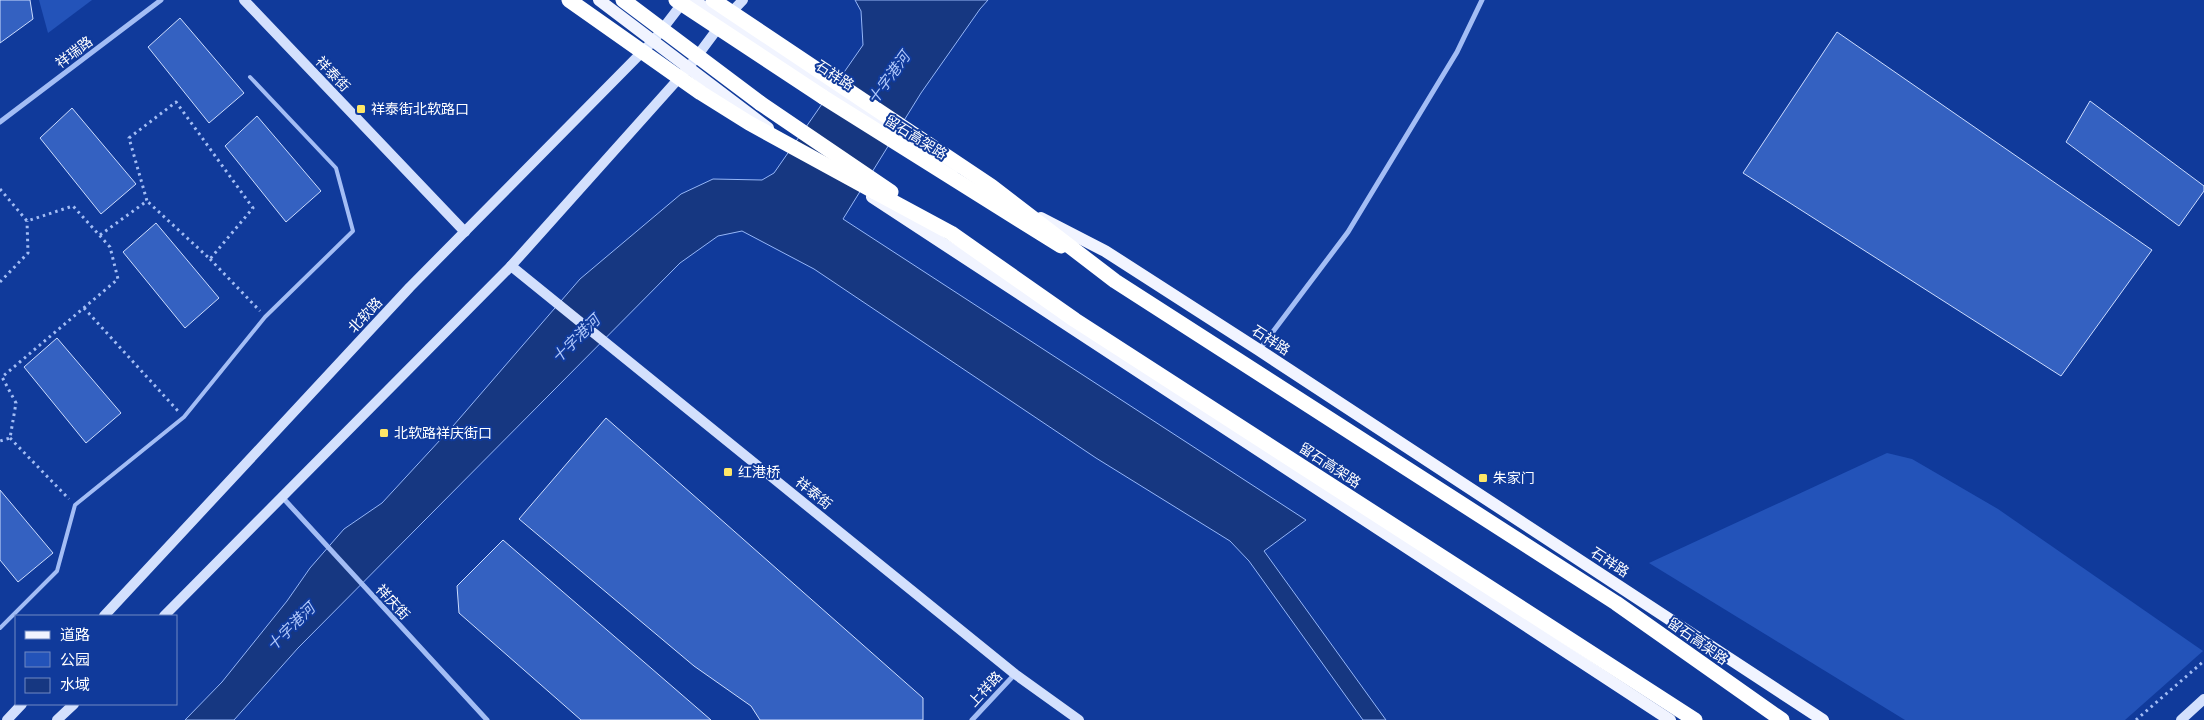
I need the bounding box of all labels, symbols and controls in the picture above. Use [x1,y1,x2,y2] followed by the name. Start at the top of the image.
[52,33,96,71] street label: 祥瑞路
[864,46,915,107] water label: 十字港河
[313,53,353,95] street label: 祥泰街
[813,57,857,93] street label: 石祥路
[371,101,469,117] place label: 祥泰街北软路口
[355,103,367,115] marker: 祥泰街北软路口
[882,112,950,162] street label: 留石高架路
[345,294,385,336] street label: 北软路
[548,309,605,366] water label: 十字港河
[1249,322,1293,358] street label: 石祥路
[394,425,492,441] place label: 北软路祥庆街口
[378,427,390,439] marker: 北软路祥庆街口
[1296,439,1364,491] street label: 留石高架路
[738,464,780,480] place label: 红港桥
[722,466,734,478] marker: 红港桥
[1493,470,1535,486] place label: 朱家门
[1477,472,1489,484] marker: 朱家门
[793,474,835,512] street label: 祥泰街
[1588,544,1632,580] street label: 石祥路
[373,581,413,623] street label: 祥庆街
[263,597,320,654] water label: 十字港河
[1665,614,1731,668] street label: 留石高架路
[15,615,178,705] legend
[60,626,90,643] text: 道路
[60,651,90,668] text: 公园
[965,668,1005,710] street label: 上祥路
[60,676,90,693] text: 水域

